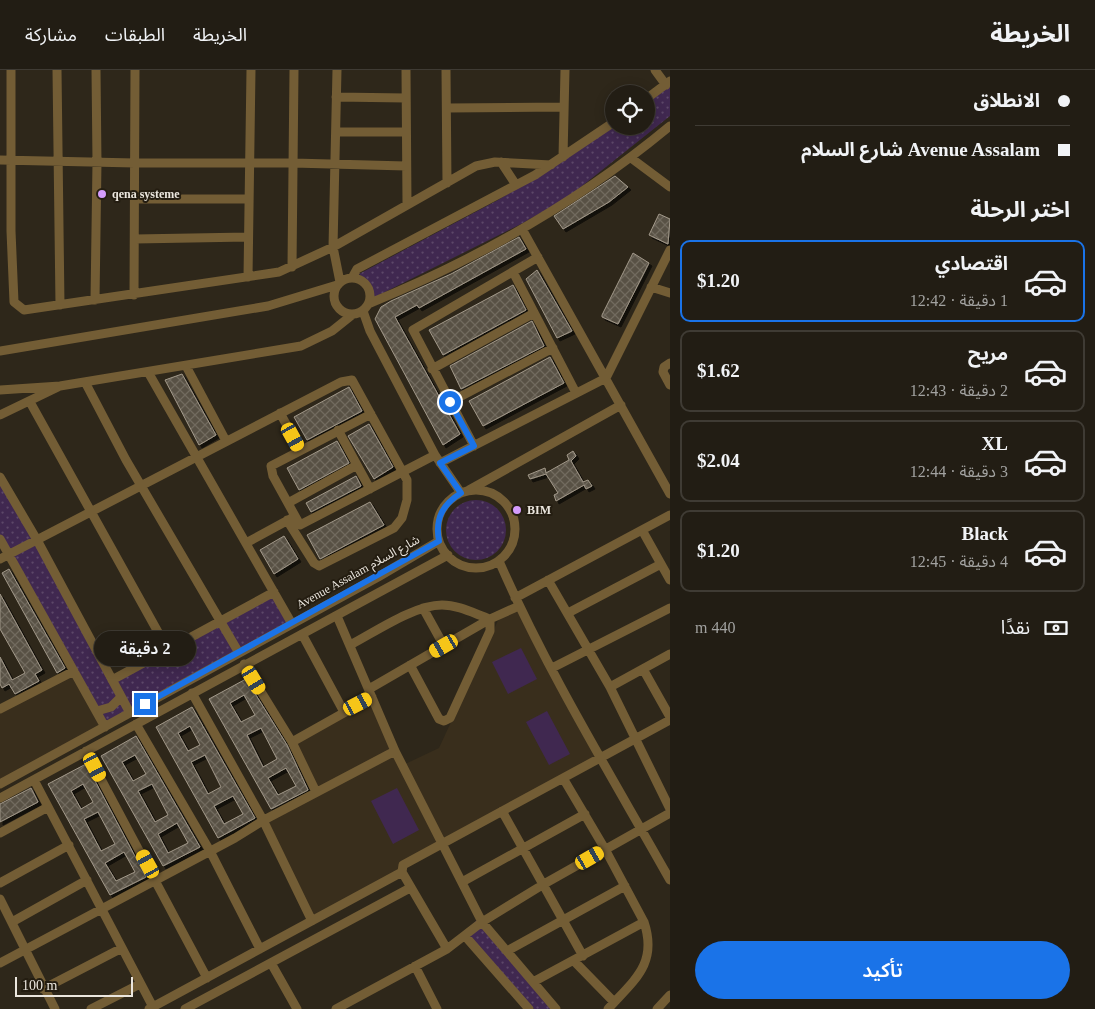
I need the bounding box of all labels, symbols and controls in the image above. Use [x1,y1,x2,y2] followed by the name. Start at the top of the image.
[990,21,1070,47] text: الخريطة
[25,25,77,45] text: مشاركة
[105,25,165,45] text: الطبقات
[193,25,247,45] text: الخريطة
[605,85,655,135] map controls
[605,85,655,135] button: locate
[974,90,1040,111] text: الانطلاق
[801,139,1040,160] text: Avenue Assalam شارع السلام
[112,187,180,201] place label: qena systeme
[96,188,108,200] marker: qena systeme
[971,197,1070,222] text: اختر الرحلة
[935,253,1008,274] text: اقتصادي
[1023,259,1068,304] icon: car
[697,270,740,291] text: $1.20
[910,292,1008,309] text: 1 دقيقة · 12:42
[968,343,1008,364] text: مريح
[1023,349,1068,394] icon: car
[697,360,740,381] text: $1.62
[910,382,1008,399] text: 2 دقيقة · 12:43
[439,391,461,413] route start
[279,420,306,454] car
[982,433,1008,454] text: XL
[1023,439,1068,484] icon: car
[697,450,740,471] text: $2.04
[910,463,1008,480] text: 3 دقيقة · 12:44
[527,503,551,517] place label: BIM
[511,504,523,516] marker: BIM
[962,523,1008,544] text: Black
[1023,529,1068,574] icon: car
[294,532,423,613] street label: Avenue Assalam شارع السلام
[697,540,740,561] text: $1.20
[910,553,1008,570] text: 4 دقيقة · 12:45
[1042,614,1070,642] icon: cash
[1001,617,1030,638] text: نقدًا
[695,619,735,636] text: 440 m
[94,632,196,666] callout: 2 دقيقة
[427,632,460,660] car
[120,640,170,657] text: 2 دقيقة
[239,663,268,697] car
[341,690,374,718] car
[134,693,156,715] route end
[81,750,108,784] car
[573,844,606,872] car
[134,847,161,881] car
[695,941,1070,999] button: تأكيد
[15,974,132,997] scale bar
[22,978,57,993] text: 100 m

